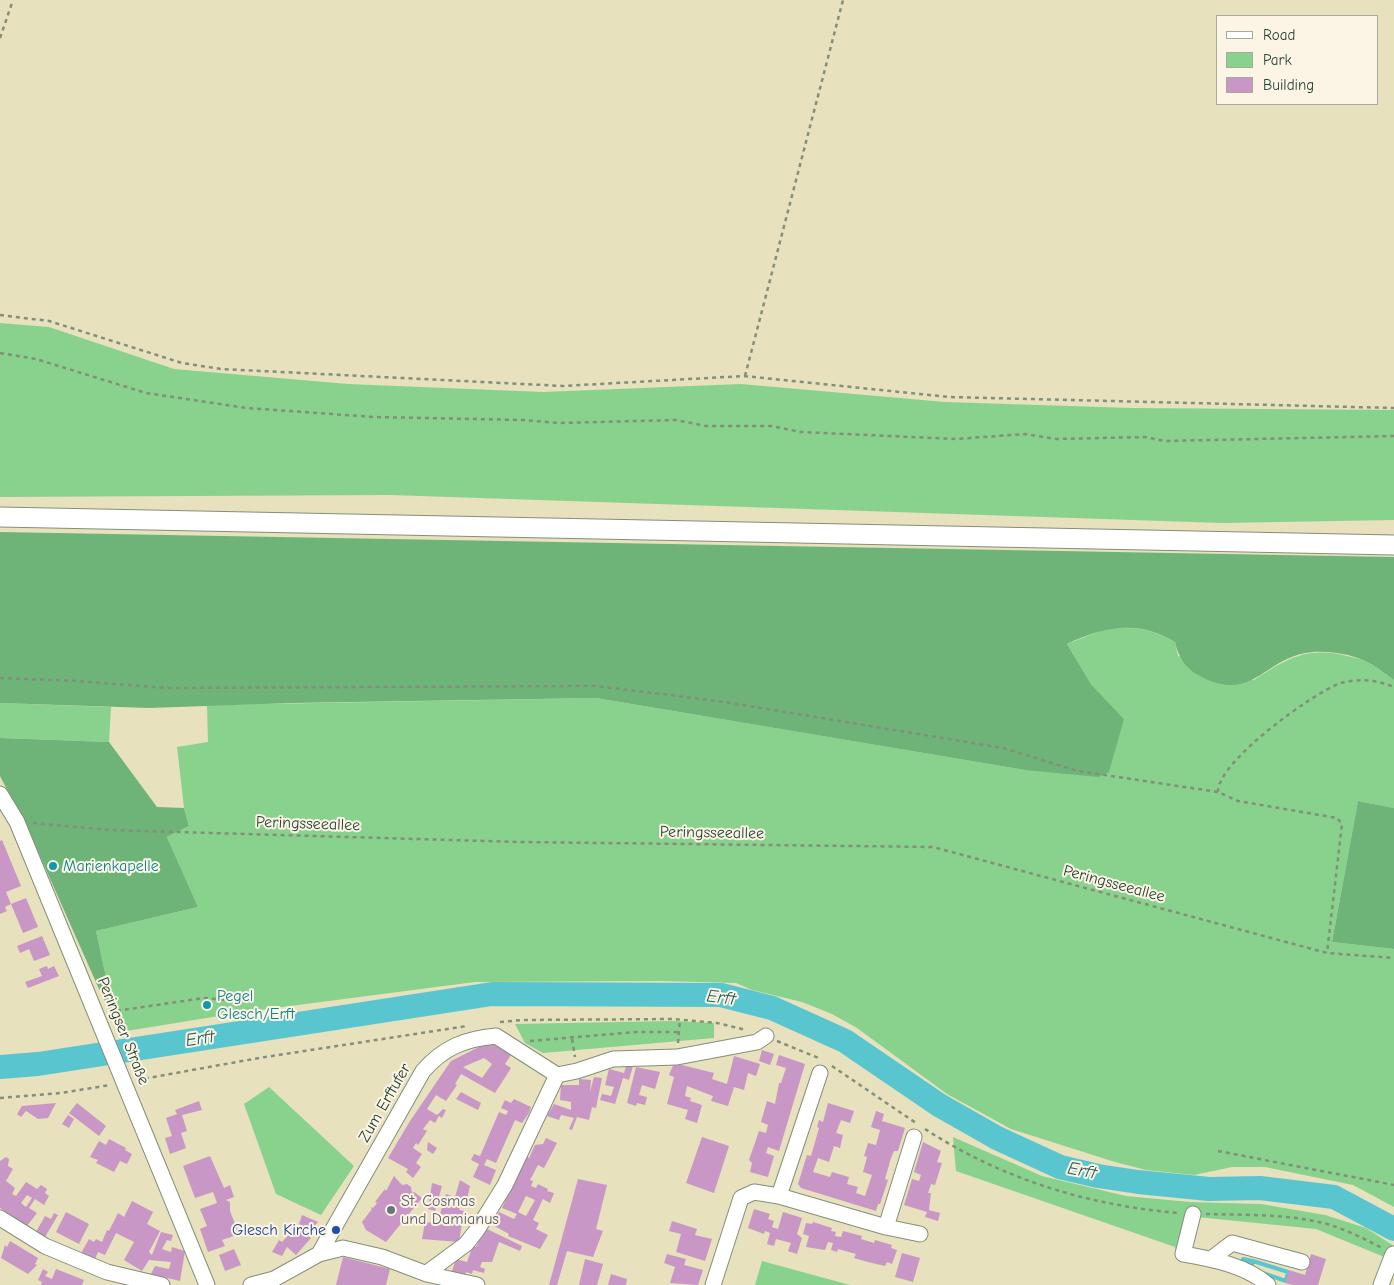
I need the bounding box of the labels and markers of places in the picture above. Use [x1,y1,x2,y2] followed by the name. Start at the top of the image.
[63,856,159,876] place label: Marienkapelle
[47,860,59,872] marker: Marienkapelle
[217,986,295,1024] place label: Pegel Glesch/Erft
[201,999,213,1011] marker: Pegel Glesch/Erft
[401,1191,499,1229] place label: St. Cosmas und Damianus
[385,1204,397,1216] marker: St. Cosmas und Damianus
[232,1220,326,1240] place label: Glesch Kirche
[330,1224,342,1236] marker: Glesch Kirche

